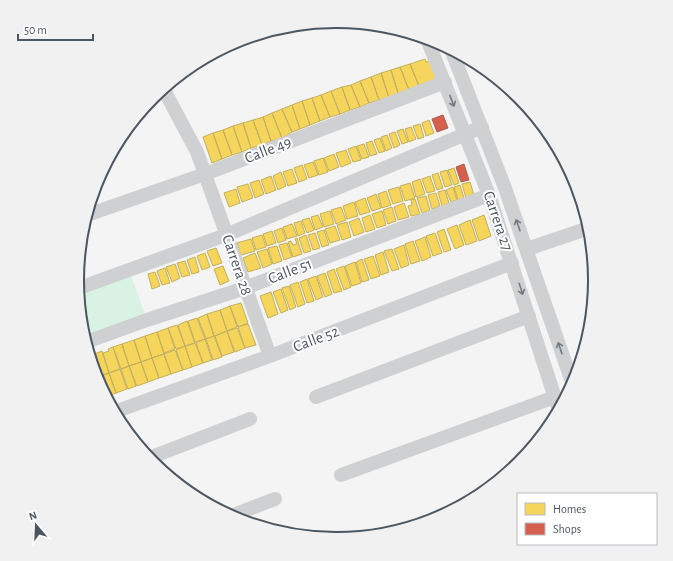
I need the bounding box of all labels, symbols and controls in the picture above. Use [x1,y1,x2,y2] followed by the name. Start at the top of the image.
[18,16,93,42] scale bar
[24,24,47,36] text: 50 m
[449,95,457,107] one-way arrow
[242,134,294,166] street label: Calle 49
[480,189,516,253] street label: Carrera 27
[514,219,522,231] one-way arrow
[219,233,255,297] street label: Carrera 28
[266,255,314,287] street label: Calle 51
[517,283,525,295] one-way arrow
[291,323,341,355] street label: Calle 52
[556,342,564,354] one-way arrow
[517,493,657,545] legend
[553,503,586,515] text: Homes
[16,505,56,545] north arrow
[27,510,38,522] text: N
[553,523,581,535] text: Shops

